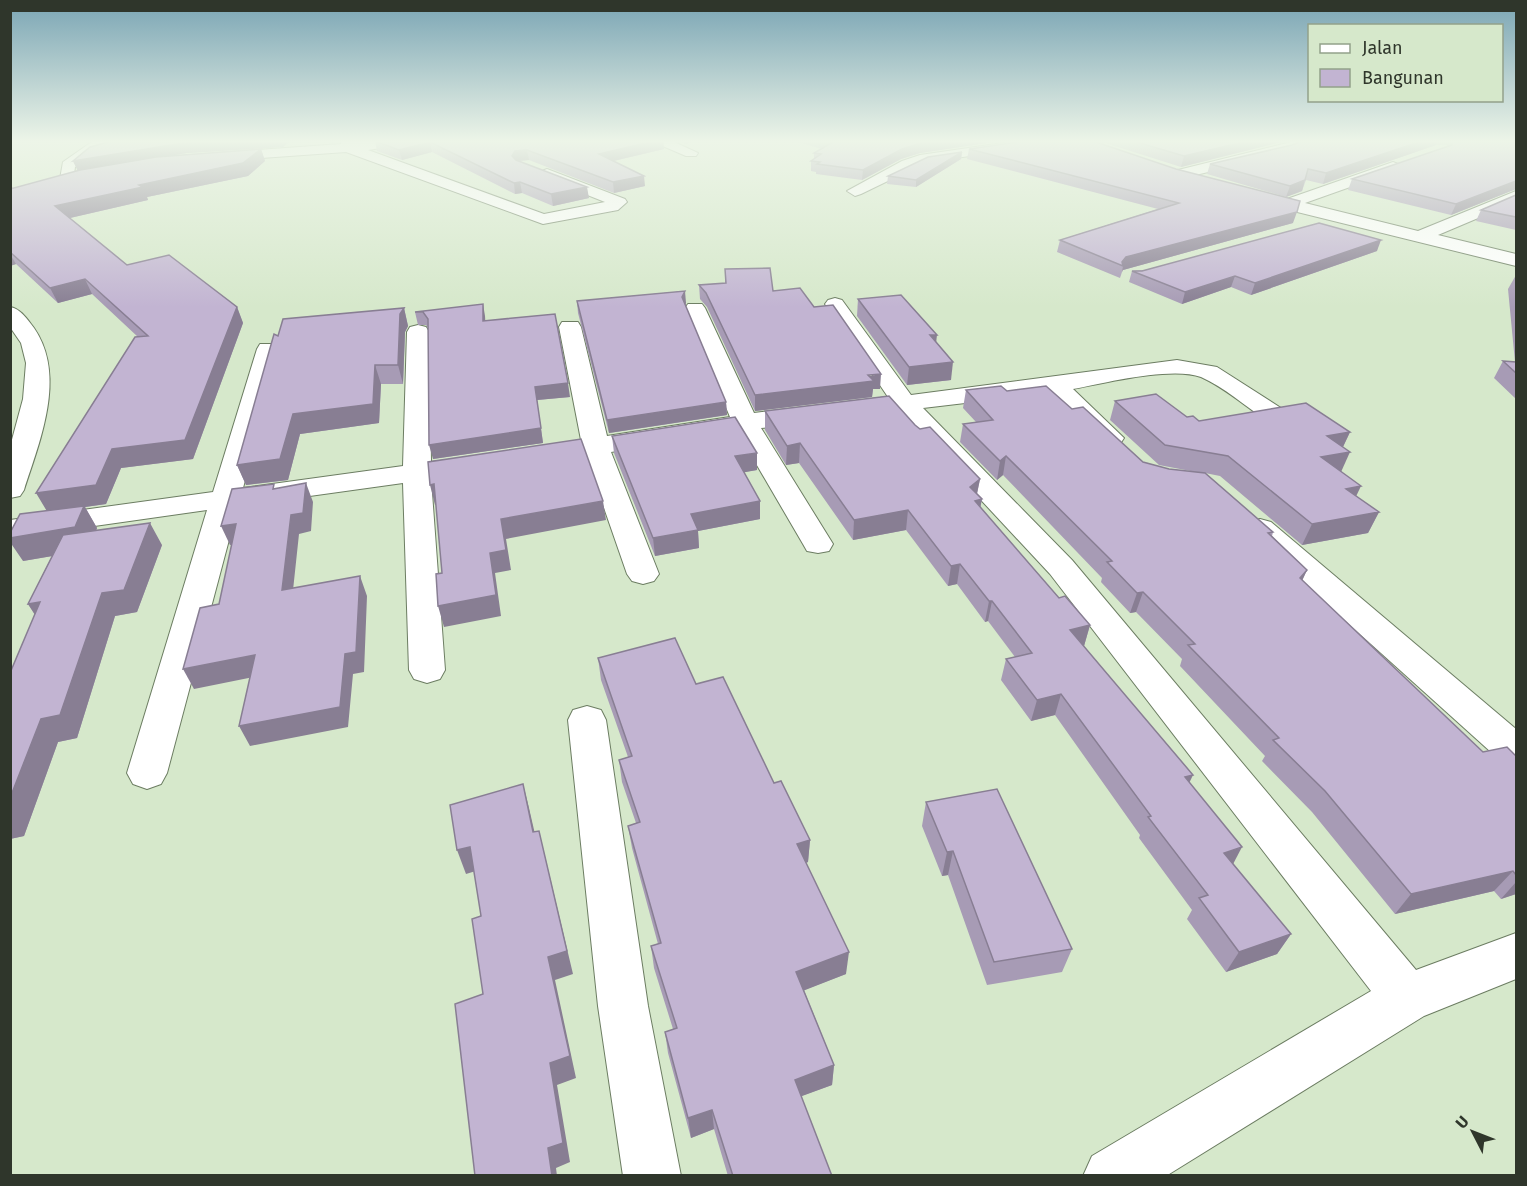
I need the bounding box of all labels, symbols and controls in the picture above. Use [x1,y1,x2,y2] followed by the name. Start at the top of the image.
[1308,24,1503,102] legend
[1362,37,1403,59] text: Jalan
[1362,67,1444,89] text: Bangunan
[1443,1102,1503,1162] north arrow
[1452,1112,1473,1133] text: U

